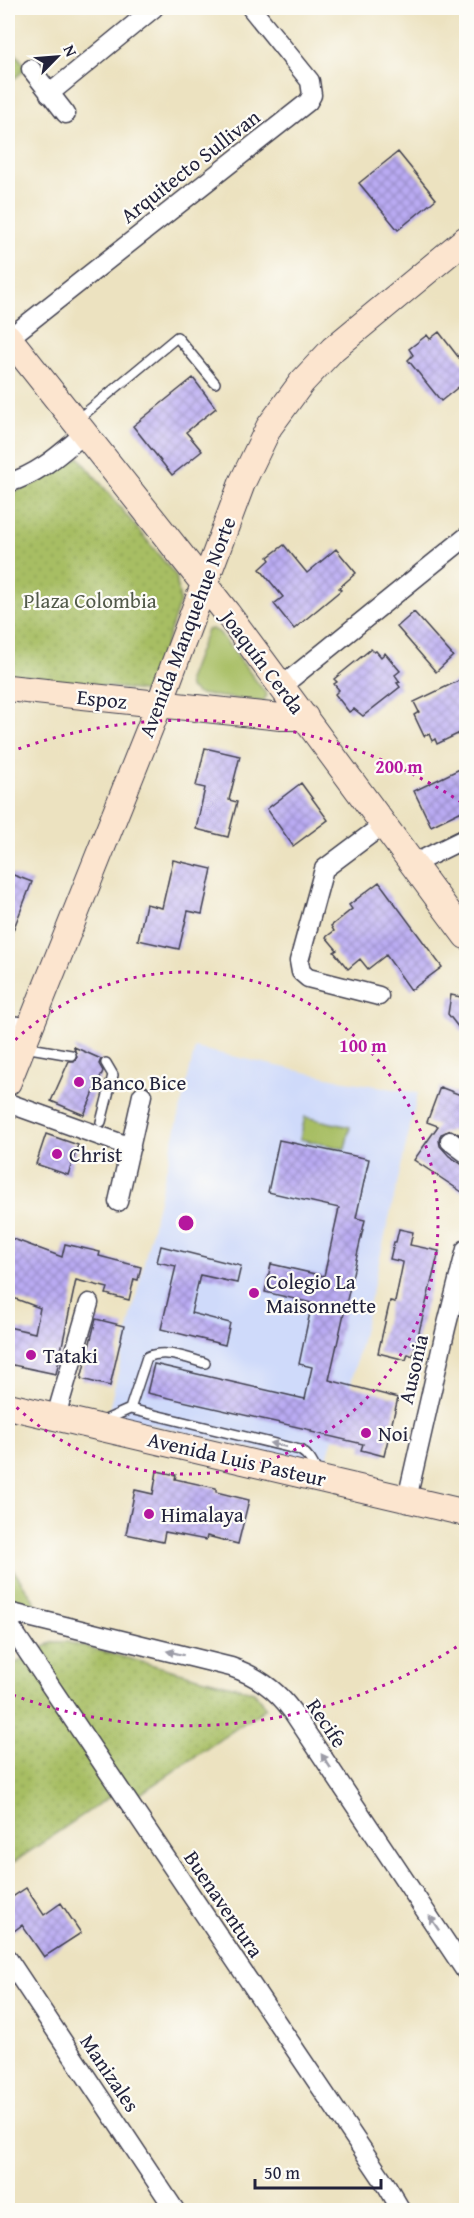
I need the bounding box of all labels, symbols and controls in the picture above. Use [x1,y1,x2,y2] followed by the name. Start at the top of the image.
[27,27,87,87] north arrow
[57,41,84,61] text: N
[114,101,267,230] street label: Arquitecto Sullivan
[131,512,243,742] street label: Avenida Manquehue Norte
[23,585,157,616] park label: Plaza Colombia
[212,601,312,720] street label: Joaquín Cerda
[75,681,129,717] street label: Espoz
[375,753,423,780] text: 200 m
[339,1032,387,1059] text: 100 m
[91,1067,186,1098] place label: Banco Bice
[72,1075,86,1089] marker: Banco Bice
[69,1139,123,1170] place label: Christ
[50,1147,64,1161] marker: Christ
[176,1213,196,1233] centre of rings
[266,1266,376,1321] place label: Colegio La Maisonnette
[247,1286,261,1300] marker: Colegio La Maisonnette
[390,1331,436,1407] street label: Ausonia
[43,1340,98,1371] place label: Tataki
[24,1348,38,1362] marker: Tataki
[378,1418,408,1449] place label: Noi
[145,1423,330,1495] street label: Avenida Luis Pasteur
[359,1426,373,1440] marker: Noi
[269,1440,287,1450] one-way arrow
[161,1499,244,1530] place label: Himalaya
[142,1507,156,1521] marker: Himalaya
[166,1648,184,1658] one-way arrow
[299,1692,355,1754] street label: Recife
[320,1753,331,1769] one-way arrow
[177,1844,271,1964] street label: Buenaventura
[429,1915,440,1931] one-way arrow
[73,2028,147,2118] street label: Manizales
[255,2152,381,2190] scale bar
[264,2159,300,2186] text: 50 m

